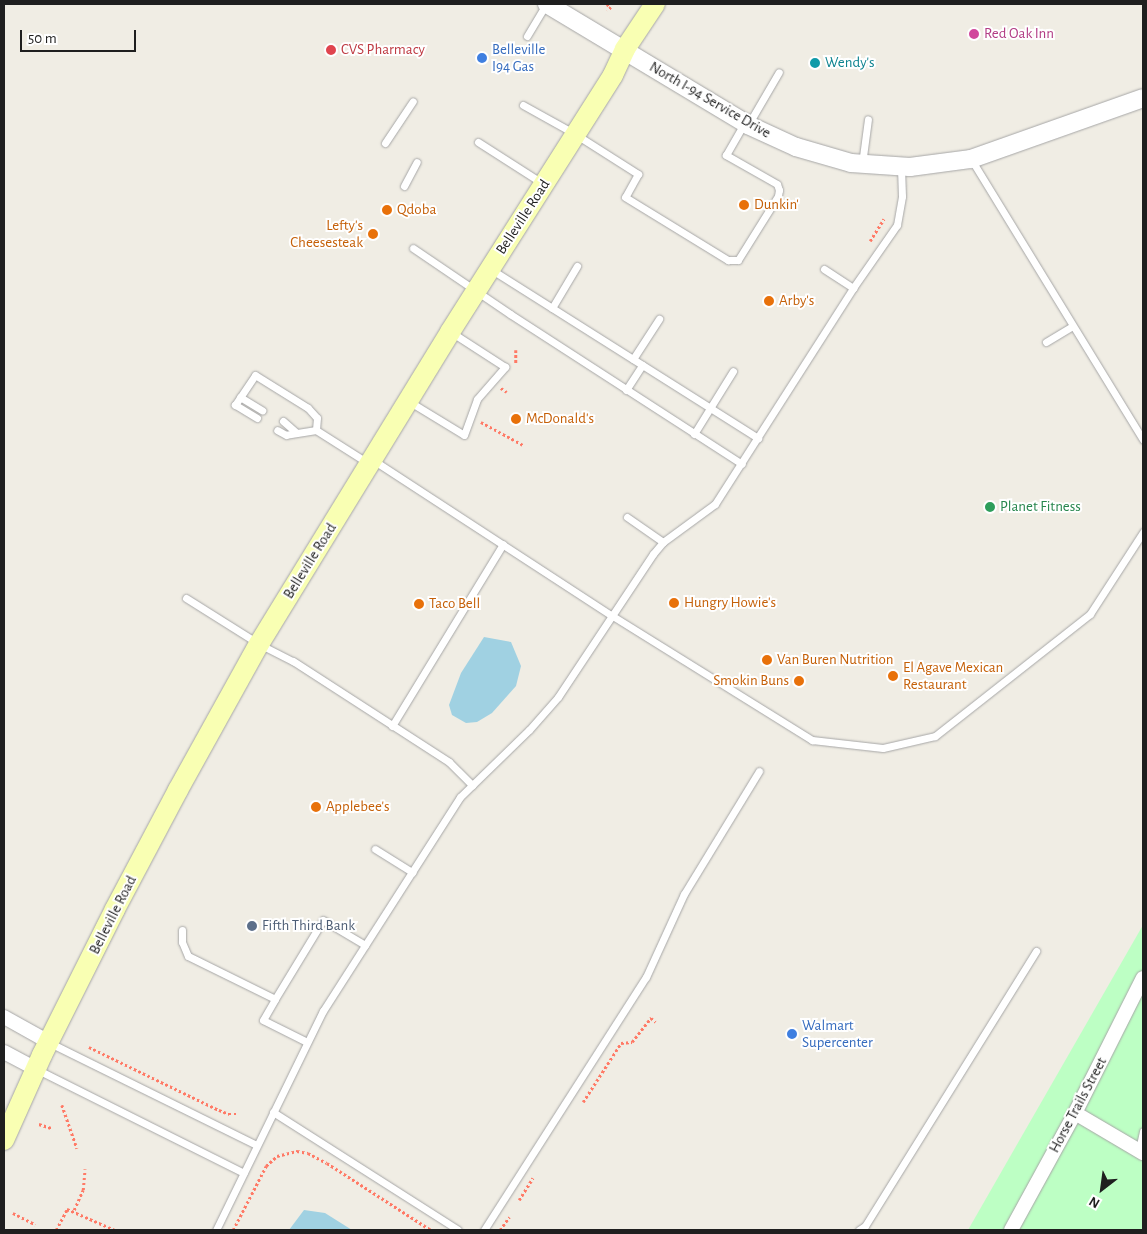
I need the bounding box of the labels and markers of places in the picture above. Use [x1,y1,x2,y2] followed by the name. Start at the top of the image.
[984,25,1054,43] place label: Red Oak Inn
[968,28,980,40] marker: Red Oak Inn
[492,40,545,75] place label: Belleville I94 Gas
[341,41,425,59] place label: CVS Pharmacy
[325,44,337,56] marker: CVS Pharmacy
[476,52,488,64] marker: Belleville I94 Gas
[825,54,875,72] place label: Wendy's
[809,57,821,69] marker: Wendy's
[754,196,799,214] place label: Dunkin'
[738,199,750,211] marker: Dunkin'
[397,201,436,219] place label: Qdoba
[381,204,393,216] marker: Qdoba
[290,216,363,251] place label: Lefty's Cheesesteak
[367,228,379,240] marker: Lefty's Cheesesteak
[779,292,814,310] place label: Arby's
[763,295,775,307] marker: Arby's
[526,410,594,428] place label: McDonald's
[510,413,522,425] marker: McDonald's
[1000,498,1081,516] place label: Planet Fitness
[984,501,996,513] marker: Planet Fitness
[684,594,776,612] place label: Hungry Howie's
[429,595,480,613] place label: Taco Bell
[668,597,680,609] marker: Hungry Howie's
[413,598,425,610] marker: Taco Bell
[777,651,894,669] place label: Van Buren Nutrition
[761,654,773,666] marker: Van Buren Nutrition
[903,658,1003,693] place label: El Agave Mexican Restaurant
[887,670,899,682] marker: El Agave Mexican Restaurant
[713,672,789,690] place label: Smokin Buns
[793,675,805,687] marker: Smokin Buns
[326,798,389,816] place label: Applebee's
[310,801,322,813] marker: Applebee's
[262,917,355,935] place label: Fifth Third Bank
[246,920,258,932] marker: Fifth Third Bank
[802,1016,873,1051] place label: Walmart Supercenter
[786,1028,798,1040] marker: Walmart Supercenter

